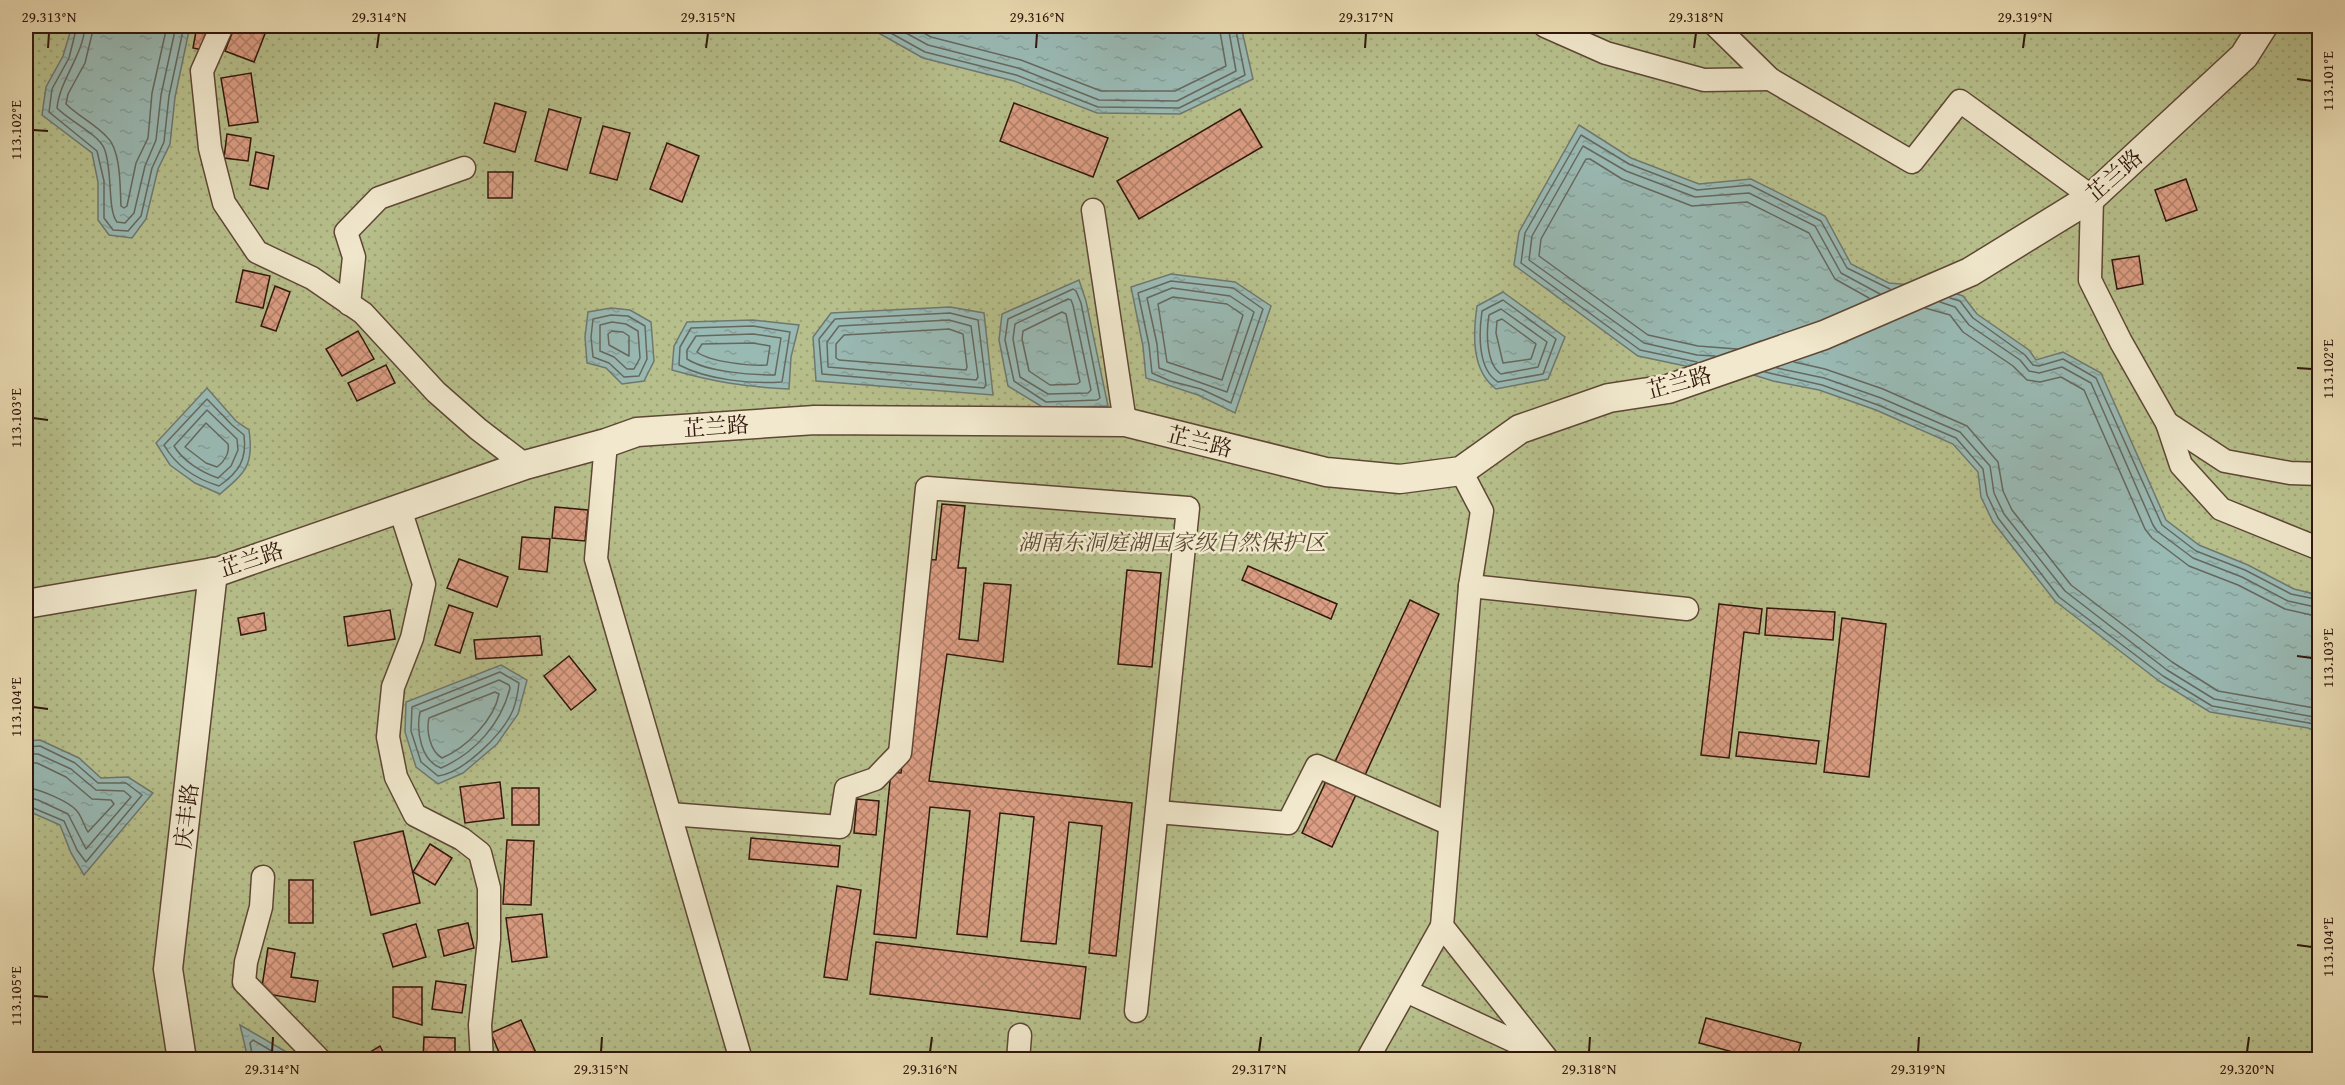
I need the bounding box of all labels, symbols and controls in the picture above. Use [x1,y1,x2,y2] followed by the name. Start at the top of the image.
[22,6,77,27] text: 29.313°N
[352,6,407,27] text: 29.314°N
[681,6,736,27] text: 29.315°N
[1010,6,1065,27] text: 29.316°N
[1339,6,1394,27] text: 29.317°N
[1669,6,1724,27] text: 29.318°N
[1998,6,2053,27] text: 29.319°N
[2317,51,2338,111] text: 113.101°E
[5,100,26,160] text: 113.102°E
[2079,141,2149,209] street label: 芷兰路
[2317,339,2338,399] text: 113.102°E
[1643,358,1715,406] street label: 芷兰路
[5,388,26,448] text: 113.103°E
[682,408,750,444] street label: 芷兰路
[1164,417,1236,465] street label: 芷兰路
[1018,526,1329,558] park label: 湖南东洞庭湖国家级自然保护区
[215,534,287,584] street label: 芷兰路
[2317,628,2338,688] text: 113.103°E
[5,677,26,737] text: 113.104°E
[166,781,206,851] street label: 庆丰路
[2317,917,2338,977] text: 113.104°E
[5,966,26,1026] text: 113.105°E
[245,1058,300,1079] text: 29.314°N
[574,1058,629,1079] text: 29.315°N
[903,1058,958,1079] text: 29.316°N
[1232,1058,1287,1079] text: 29.317°N
[1562,1058,1617,1079] text: 29.318°N
[1891,1058,1946,1079] text: 29.319°N
[2220,1058,2275,1079] text: 29.320°N

